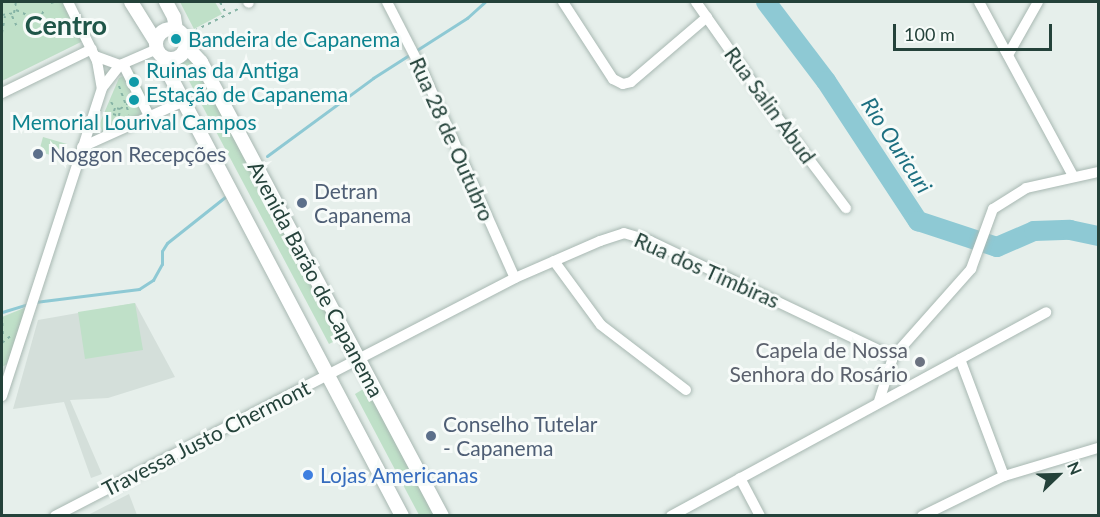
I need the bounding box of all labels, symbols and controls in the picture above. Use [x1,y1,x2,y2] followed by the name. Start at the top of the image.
[25,9,107,41] district label: Centro
[896,12,1055,50] scale bar
[904,23,955,45] text: 100 m
[188,26,400,52] place label: Bandeira de Capanema
[169,32,183,46] marker: Bandeira de Capanema
[719,42,821,168] street label: Rua Salin Abud
[405,53,499,225] street label: Rua 28 de Outubro
[146,57,348,107] place label: Ruinas da Antiga Estação de Capanema
[127,75,141,89] marker: Ruinas da Antiga Estação de Capanema
[856,92,938,198] water label: Rio Ouricuri
[127,93,141,107] marker: Memorial Lourival Campos
[11,109,257,135] place label: Memorial Lourival Campos
[50,141,226,167] place label: Noggon Recepções
[31,147,45,161] marker: Noggon Recepções
[243,157,389,401] street label: Avenida Barão de Capanema
[314,178,411,228] place label: Detran Capanema
[295,196,309,210] marker: Detran Capanema
[630,227,784,313] street label: Rua dos Timbiras
[729,337,908,387] place label: Capela de Nossa Senhora do Rosário
[913,355,927,369] marker: Capela de Nossa Senhora do Rosário
[98,374,314,502] street label: Travessa Justo Chermont
[443,411,598,461] place label: Conselho Tutelar - Capanema
[424,429,438,443] marker: Conselho Tutelar - Capanema
[1028,445,1088,505] north arrow
[1064,458,1086,477] text: N
[320,462,479,488] place label: Lojas Americanas
[301,468,315,482] marker: Lojas Americanas

